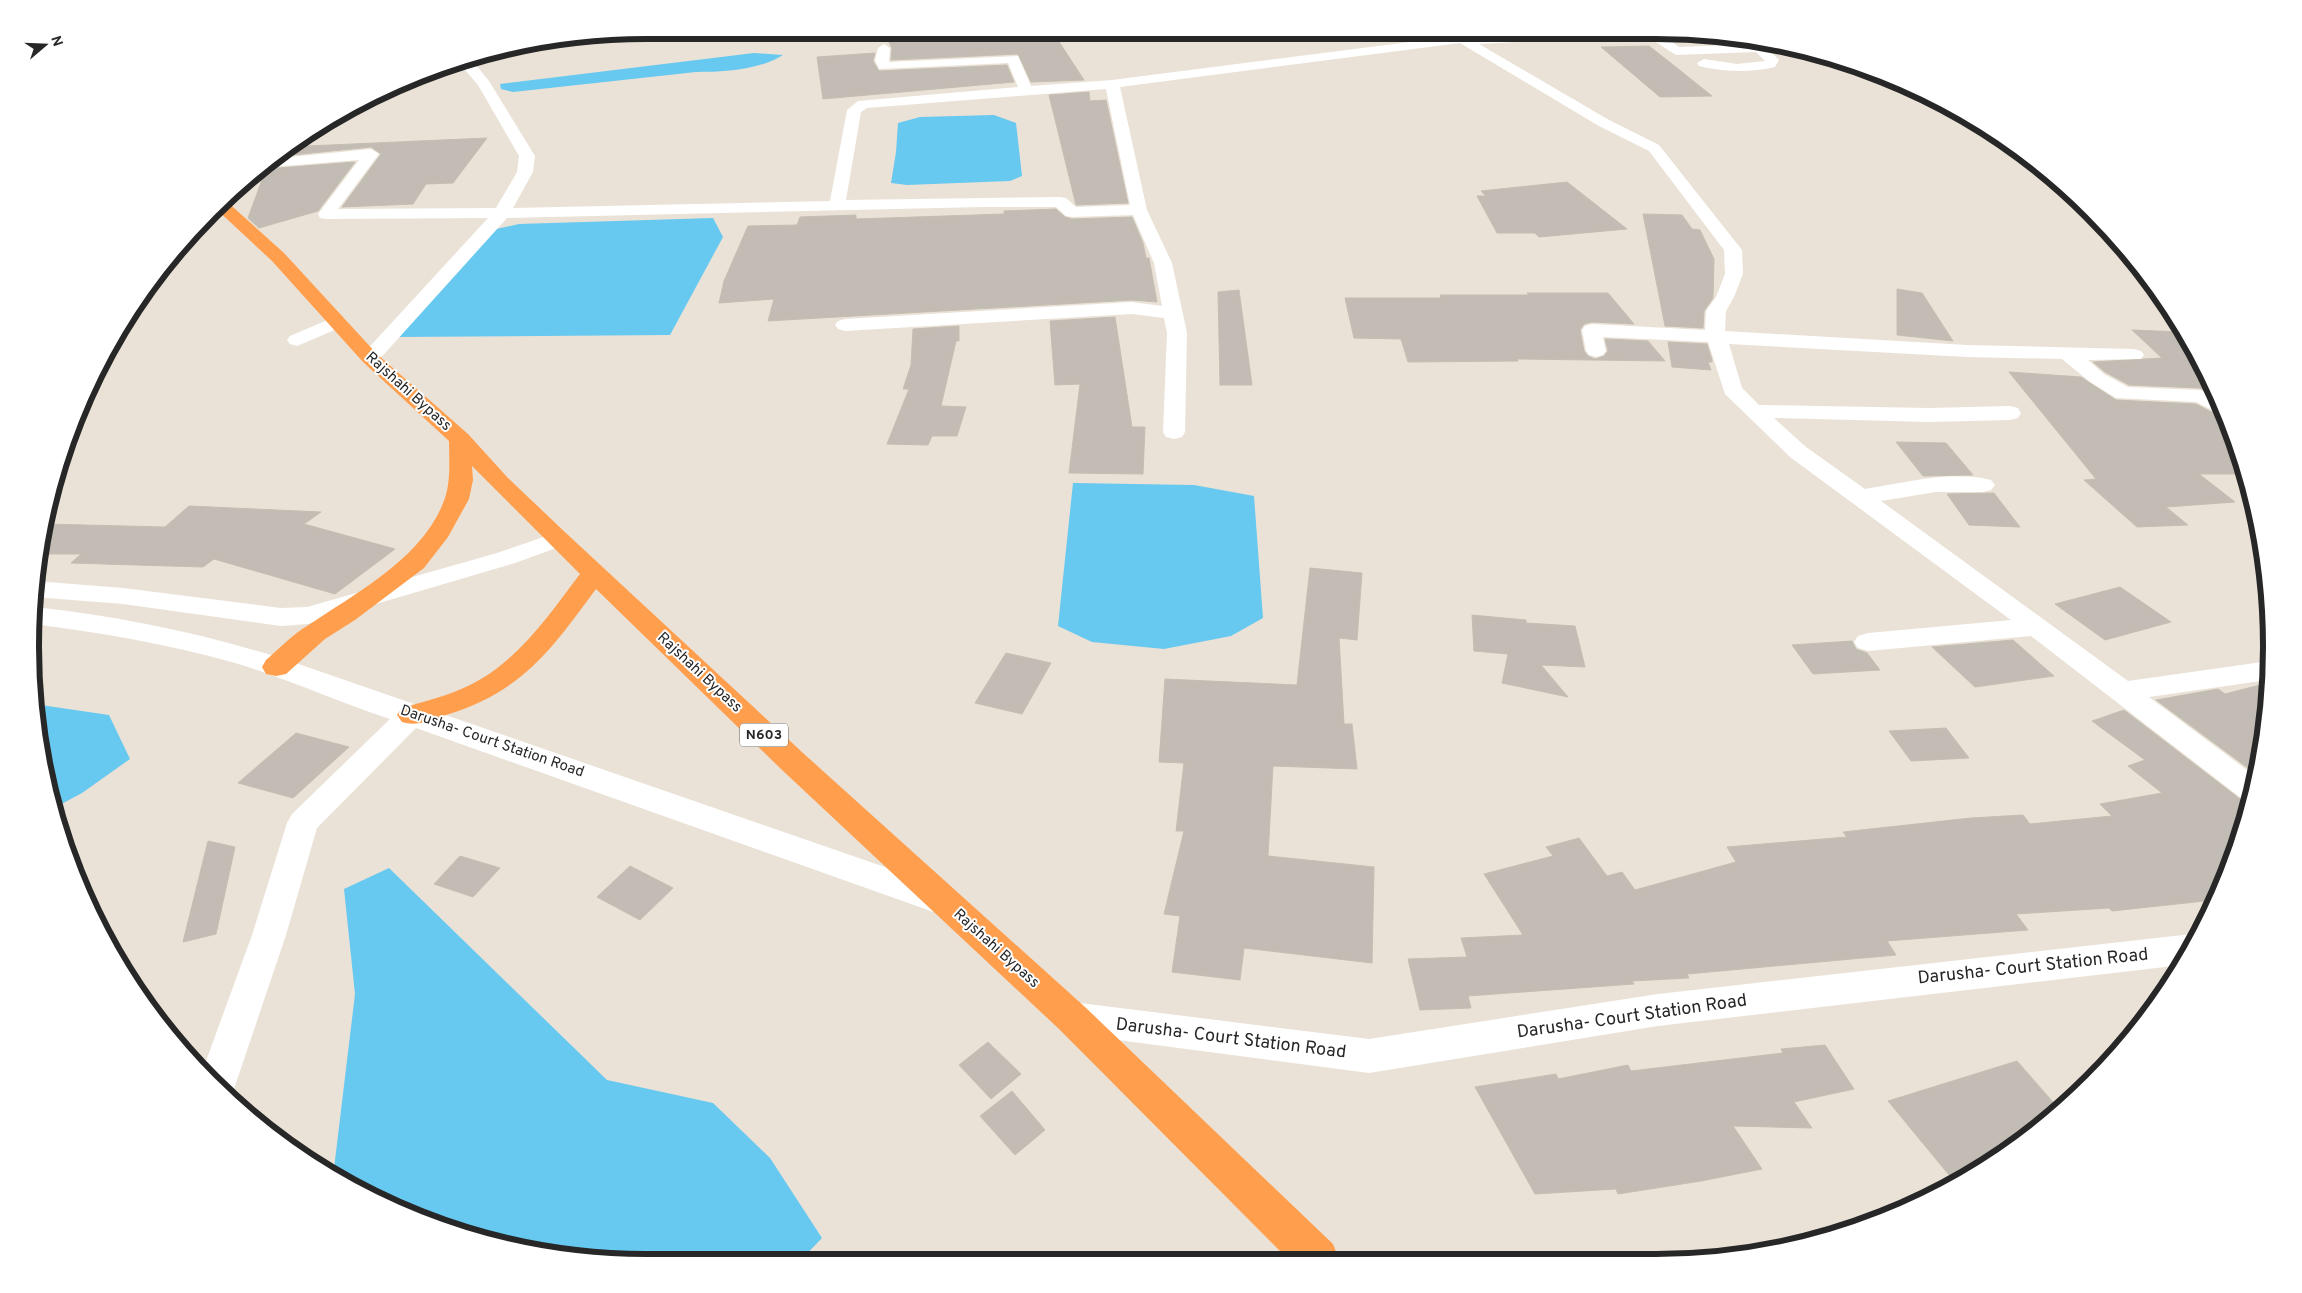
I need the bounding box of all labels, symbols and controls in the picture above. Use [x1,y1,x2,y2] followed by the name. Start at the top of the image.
[20,20,70,70] north arrow
[46,34,66,49] text: N
[361,348,455,436] street label: Rajshahi Bypass
[653,629,745,717] street label: Rajshahi Bypass
[398,702,586,782] street label: Darusha- Court Station Road
[740,724,788,746] road number: N603
[949,905,1043,993] street label: Rajshahi Bypass
[1916,943,2150,991] street label: Darusha- Court Station Road
[1516,989,1748,1045] street label: Darusha- Court Station Road
[1114,1013,1348,1065] street label: Darusha- Court Station Road

